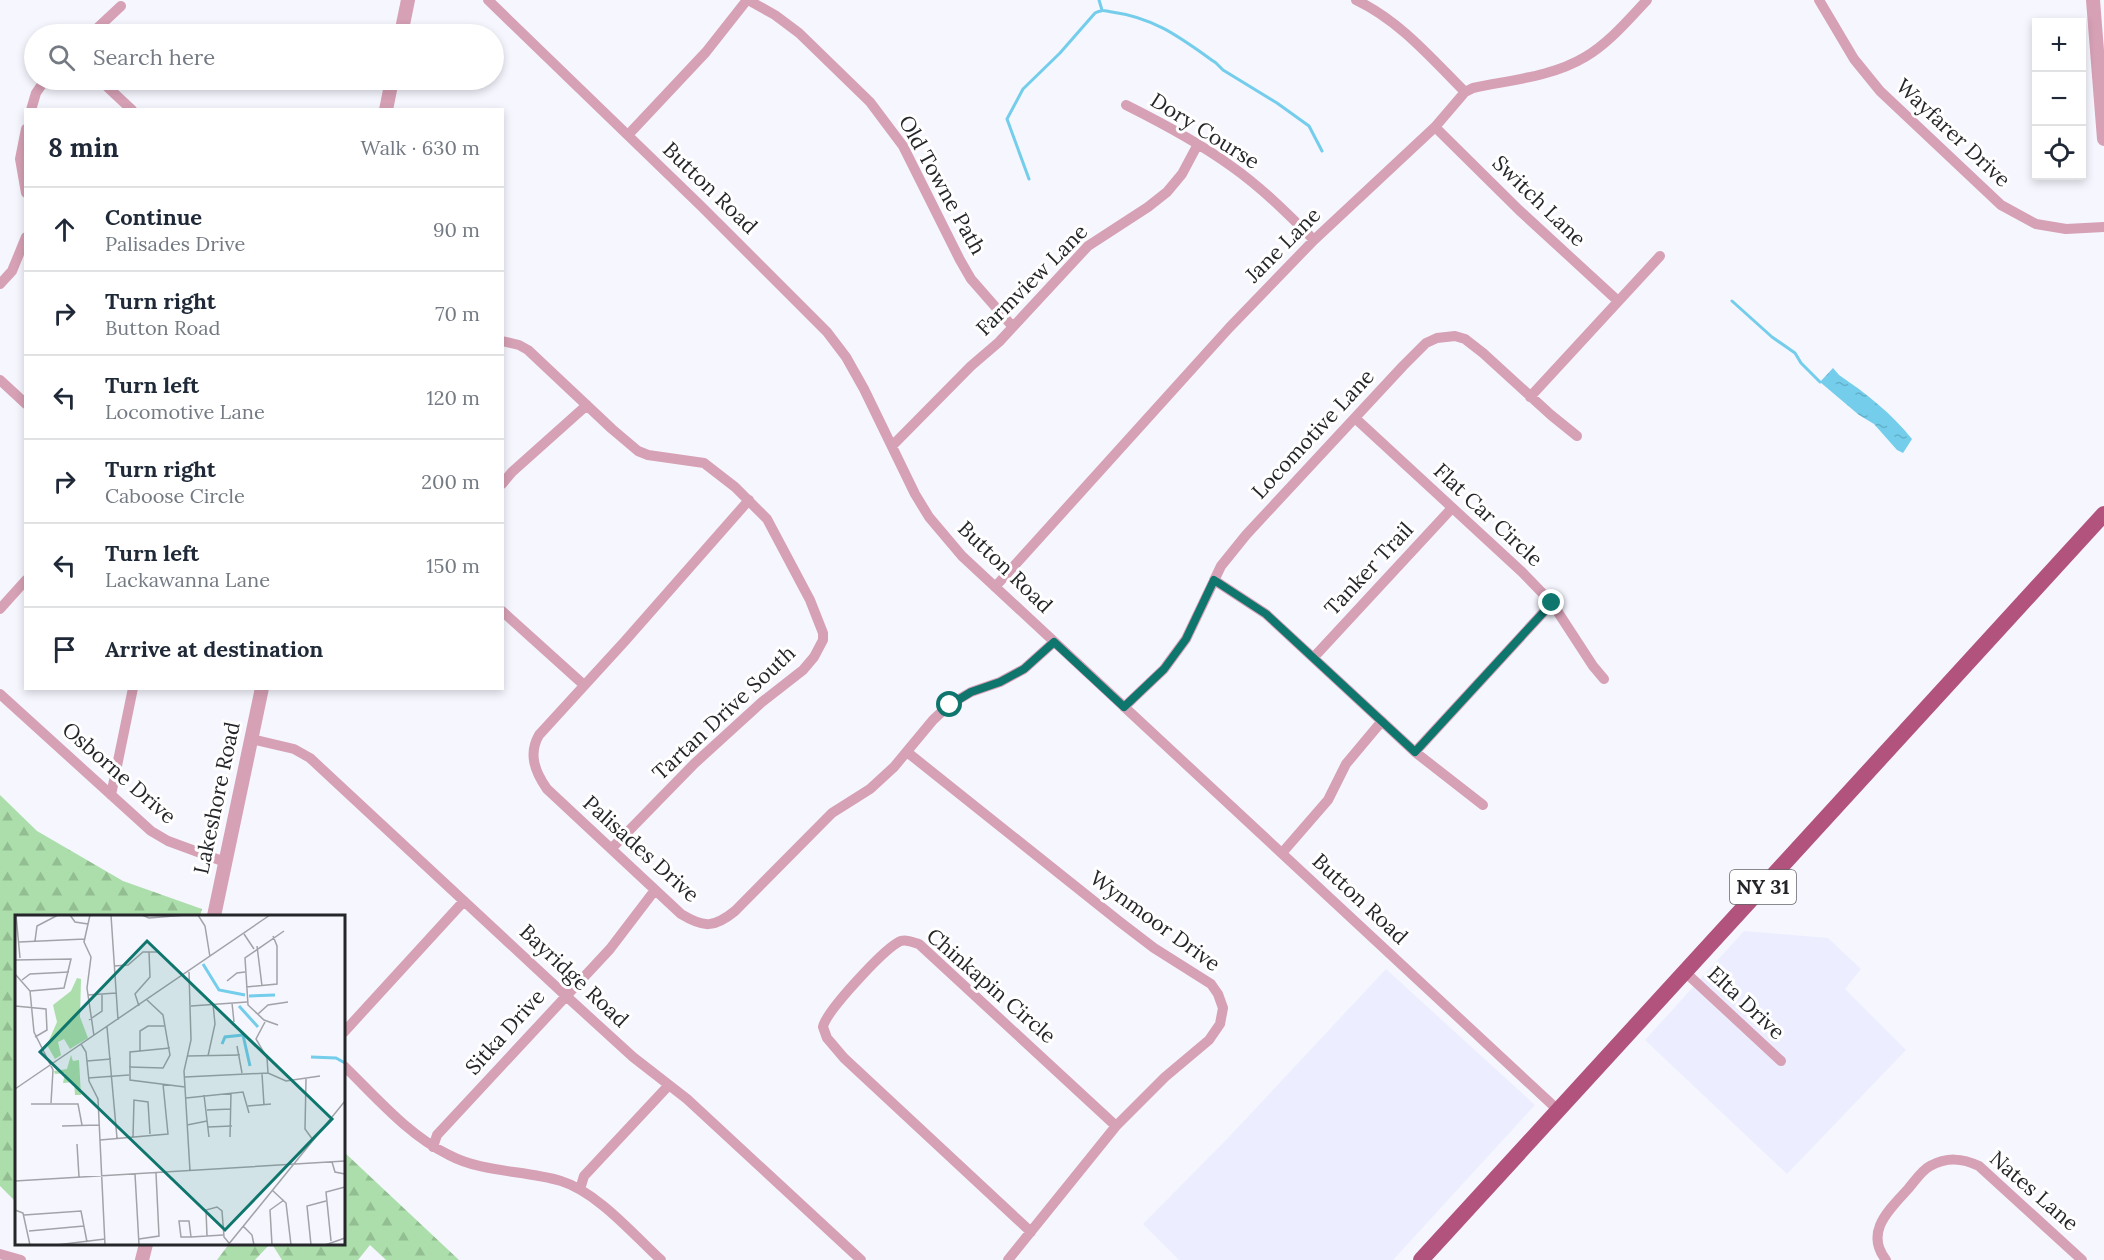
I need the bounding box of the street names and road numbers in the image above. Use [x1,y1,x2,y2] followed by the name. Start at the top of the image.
[1890,73,2016,193] street label: Wayfarer Drive
[1146,86,1265,175] street label: Dory Course
[893,110,992,259] street label: Old Towne Path
[657,136,763,239] street label: Button Road
[1487,149,1592,252] street label: Switch Lane
[1239,201,1326,289] street label: Jane Lane
[970,218,1093,341] street label: Farmview Lane
[1246,363,1380,504] street label: Locomotive Lane
[1428,457,1549,572] street label: Flat Car Circle
[952,515,1058,618] street label: Button Road
[1318,516,1419,621] street label: Tanker Trail
[647,639,801,786] street label: Tartan Drive South
[57,716,182,829] street label: Osborne Drive
[187,719,246,877] street label: Lakeshore Road
[578,789,705,908] street label: Palisades Drive
[1307,847,1414,950] street label: Button Road
[1085,864,1226,977] street label: Wynmoor Drive
[1730,870,1796,904] road number: NY 31
[514,918,635,1033] street label: Bayridge Road
[921,922,1062,1049] street label: Chinkapin Circle
[1702,960,1791,1045] street label: Elta Drive
[459,983,550,1080] street label: Sitka Drive
[1984,1145,2084,1237] street label: Nates Lane

